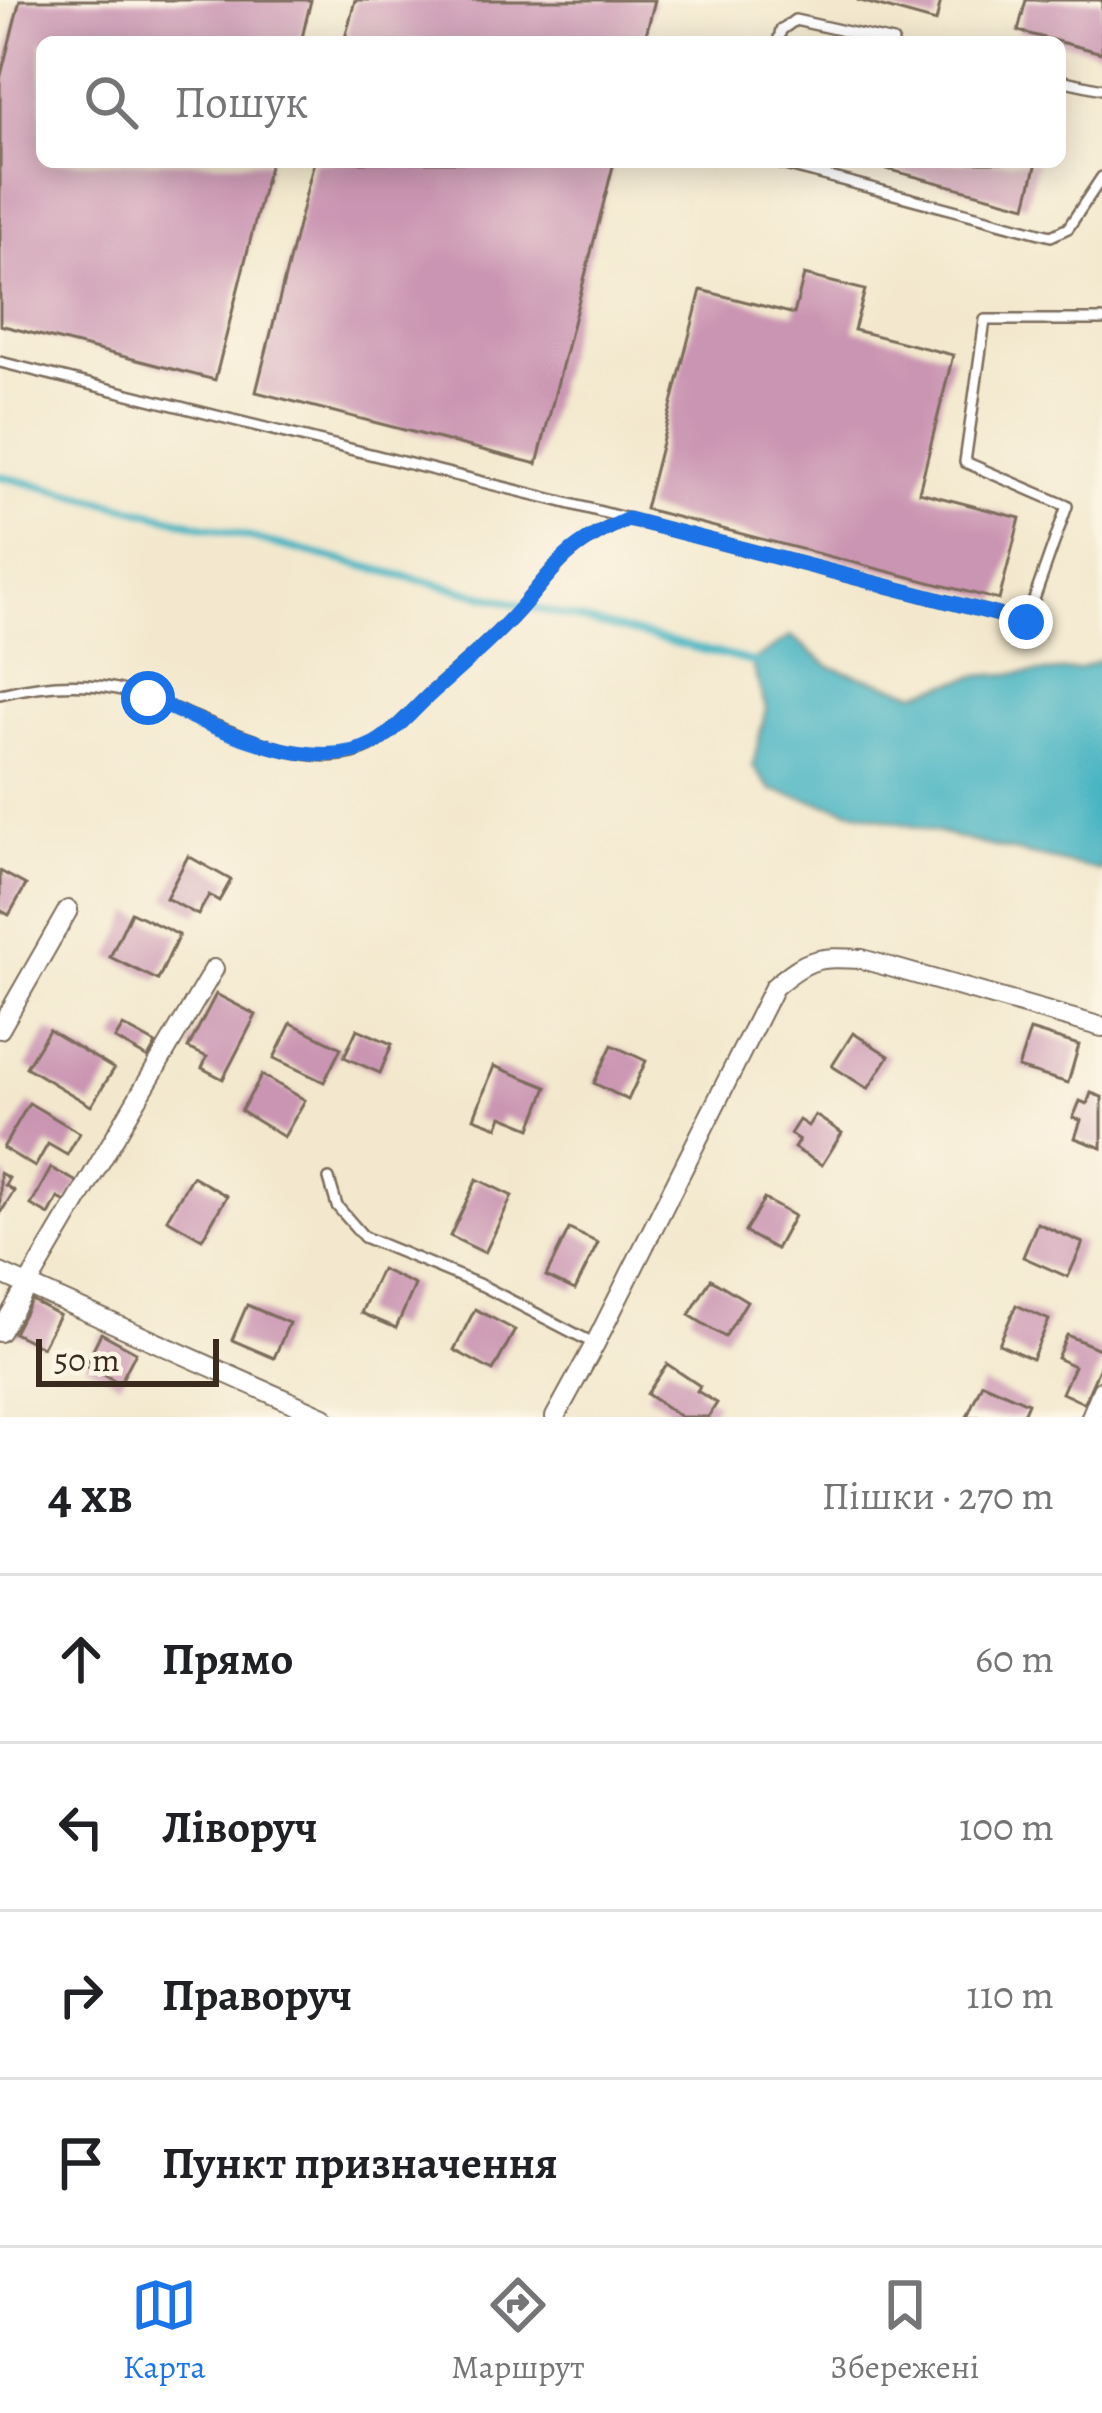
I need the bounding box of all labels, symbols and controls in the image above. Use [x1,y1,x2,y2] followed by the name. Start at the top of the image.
[36,36,1066,168] search box
[78,69,144,135] icon: search
[174,71,308,133] text: Пошук
[999,595,1053,649] route end
[121,671,175,725] route start
[36,1333,219,1386] scale bar
[54,1337,120,1382] text: 50 m
[48,1460,133,1530] text: 4 хв
[822,1469,1054,1522] text: Пішки · 270 m
[48,1626,114,1692] icon: ahead
[162,1628,293,1690] text: Прямо
[975,1632,1054,1685] text: 60 m
[48,1794,114,1860] icon: left
[162,1796,318,1858] text: Ліворуч
[959,1800,1054,1853] text: 100 m
[48,1962,114,2028] icon: right
[162,1964,352,2026] text: Праворуч
[966,1968,1054,2021] text: 110 m
[48,2130,114,2196] icon: arrive
[162,2132,558,2194] text: Пункт призначення
[123,2272,206,2389] tab: Карта
[451,2272,585,2389] tab: Маршрут
[830,2272,979,2389] tab: Збережені

